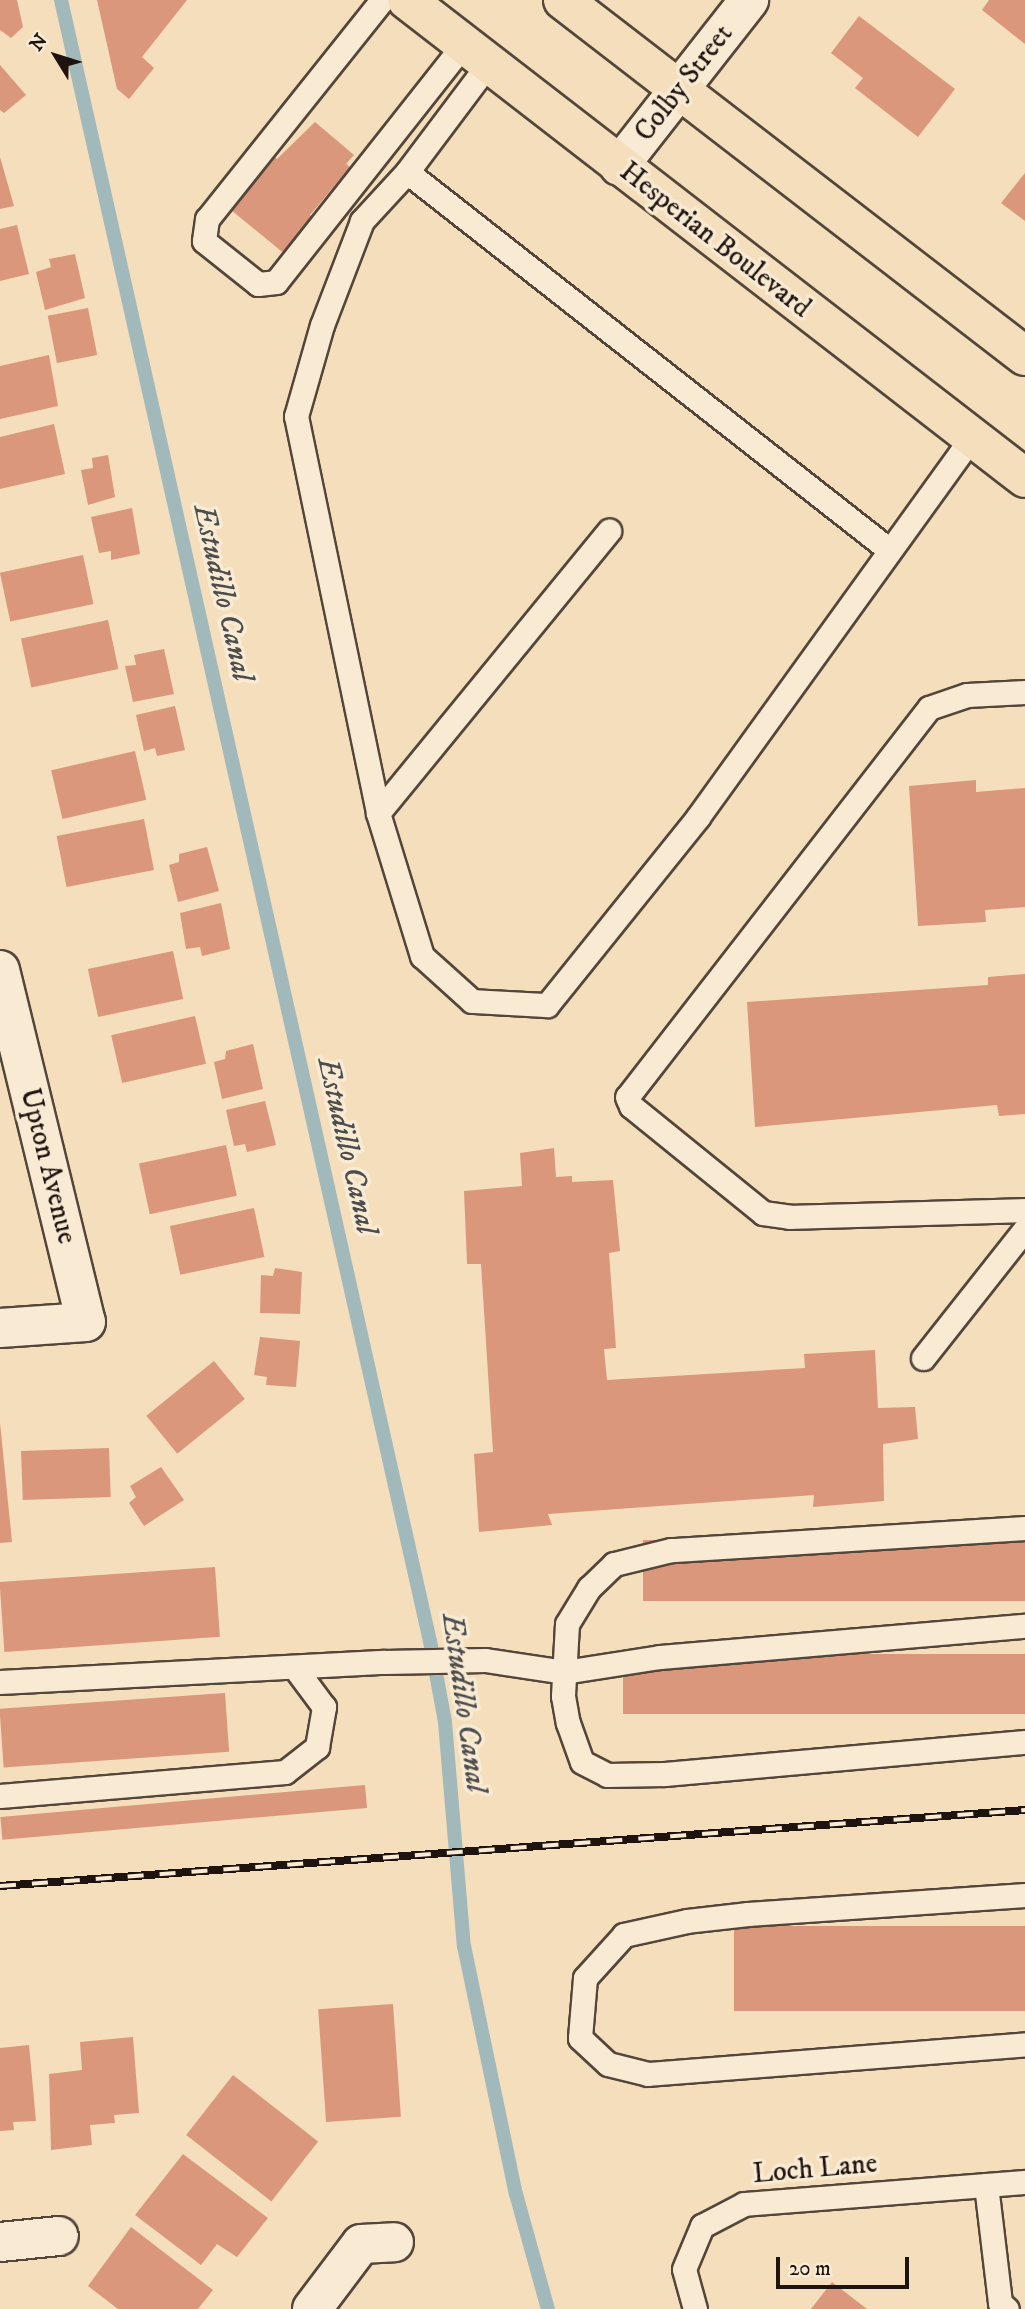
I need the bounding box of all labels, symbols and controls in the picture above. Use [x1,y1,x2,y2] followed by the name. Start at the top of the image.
[628,18,740,148] street label: Colby Street
[21,21,91,91] north arrow
[25,30,53,56] text: N
[613,155,817,325] street label: Hesperian Boulevard
[184,501,260,685] water label: Estudillo Canal
[308,1054,384,1238] water label: Estudillo Canal
[12,1085,84,1247] street label: Upton Avenue
[433,1611,493,1795] water label: Estudillo Canal
[751,2147,879,2191] street label: Loch Lane
[780,2242,913,2286] scale bar
[789,2256,831,2282] text: 20 m

